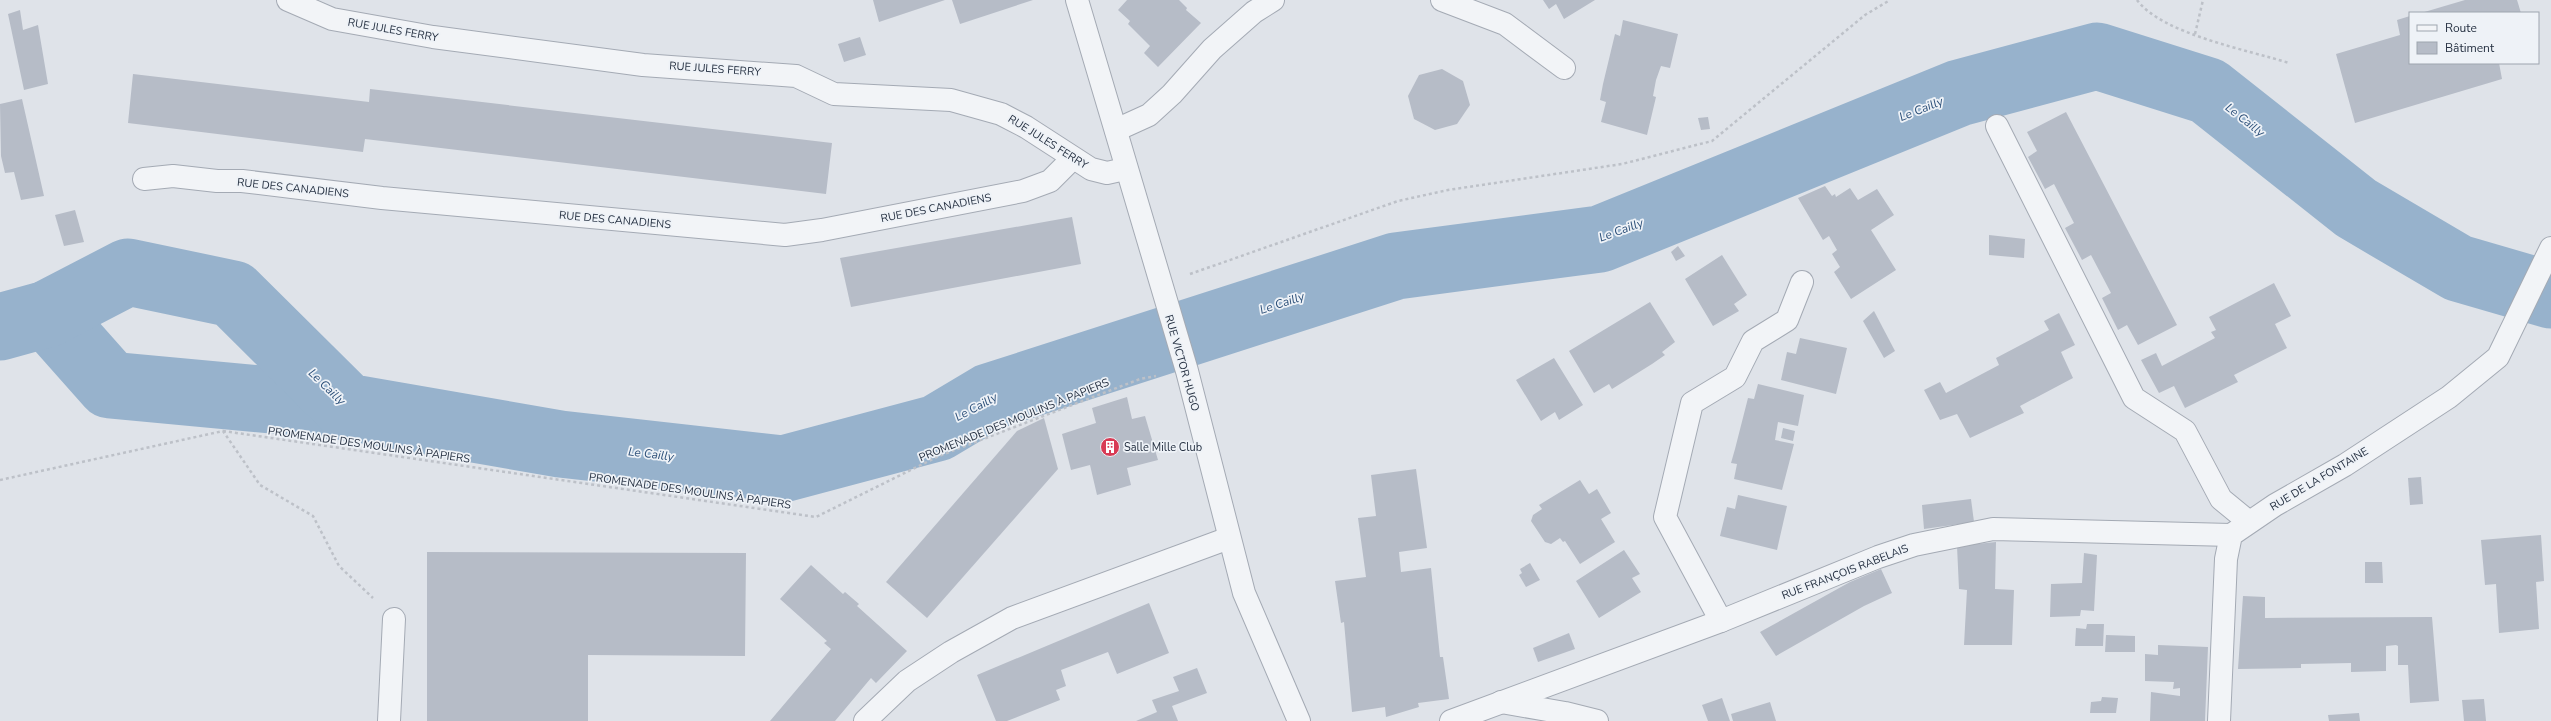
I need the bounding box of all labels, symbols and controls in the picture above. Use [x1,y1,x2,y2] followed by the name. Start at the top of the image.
[2409,12,2539,64] legend
[347,15,440,45] street label: RUE JULES FERRY
[2445,20,2477,36] text: Route
[2445,40,2495,56] text: Bâtiment
[669,58,762,80] street label: RUE JULES FERRY
[1897,93,1946,125] water label: Le Cailly
[2222,100,2269,141] water label: Le Cailly
[1005,111,1091,173] street label: RUE JULES FERRY
[236,175,350,201] street label: RUE DES CANADIENS
[879,190,993,226] street label: RUE DES CANADIENS
[558,208,672,232] street label: RUE DES CANADIENS
[1597,214,1646,245] water label: Le Cailly
[1258,288,1307,318] water label: Le Cailly
[1161,313,1203,413] street label: RUE VICTOR HUGO
[305,365,350,409] water label: Le Cailly
[916,374,1112,465] street label: PROMENADE DES MOULINS À PAPIERS
[952,389,1001,425] water label: Le Cailly
[267,422,471,467] street label: PROMENADE DES MOULINS À PAPIERS
[1099,436,1121,458] building icon: Salle Mille Club
[1124,440,1202,455] place label: Salle Mille Club
[627,443,676,465] water label: Le Cailly
[2267,444,2371,514] street label: RUE DE LA FONTAINE
[588,468,792,513] street label: PROMENADE DES MOULINS À PAPIERS
[1780,541,1911,603] street label: RUE FRANÇOIS RABELAIS

